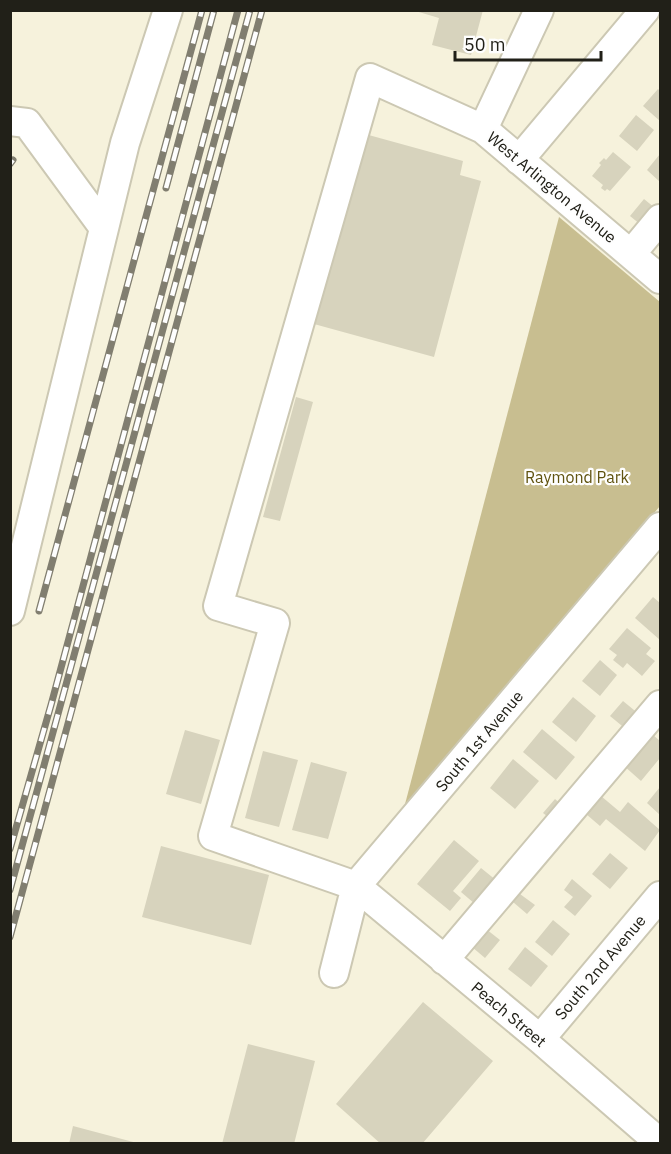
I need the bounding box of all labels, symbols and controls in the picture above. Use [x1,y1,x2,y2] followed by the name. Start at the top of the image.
[455,24,600,62] scale bar
[464,33,506,56] text: 50 m
[483,127,621,247] street label: West Arlington Avenue
[525,467,630,487] park label: Raymond Park
[431,686,527,796] street label: South 1st Avenue
[550,910,650,1024] street label: South 2nd Avenue
[468,977,550,1051] street label: Peach Street

